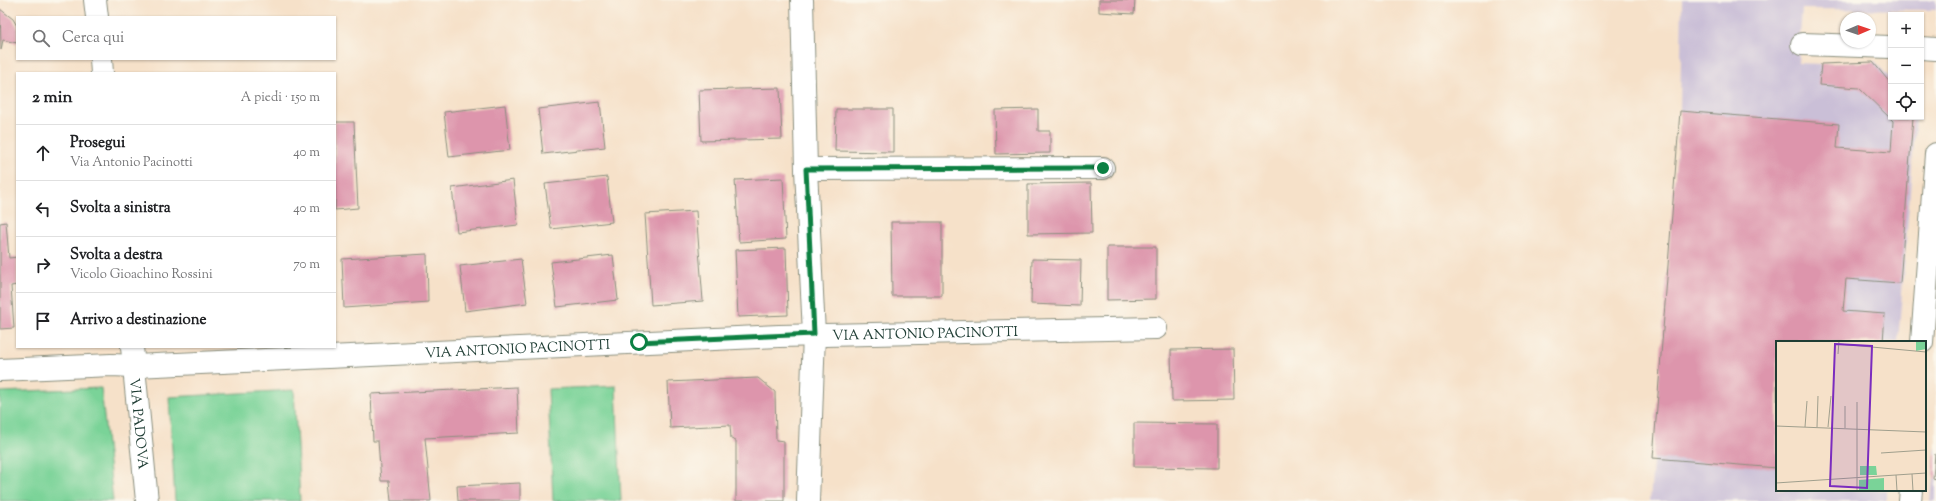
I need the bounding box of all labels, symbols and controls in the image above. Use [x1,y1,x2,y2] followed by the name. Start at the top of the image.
[1840,12,1876,48] north arrow
[1888,12,1924,120] map controls
[1888,12,1924,48] button: +
[16,16,336,60] search box
[30,27,52,49] icon: search
[62,28,124,49] text: Cerca qui
[1888,48,1924,84] button: −
[1888,84,1924,120] button: locate
[32,86,73,110] text: 2 min
[241,89,320,107] text: A piedi · 150 m
[70,133,125,154] text: Prosegui
[32,142,54,164] icon: ahead
[293,144,320,162] text: 40 m
[70,154,193,172] text: Via Antonio Pacinotti
[1094,159,1112,177] route end
[32,198,54,220] icon: left
[70,198,171,219] text: Svolta a sinistra
[293,200,320,218] text: 40 m
[70,245,163,266] text: Svolta a destra
[32,254,54,276] icon: right
[293,256,320,274] text: 70 m
[70,266,213,284] text: Vicolo Gioachino Rossini
[32,310,54,332] icon: arrive
[70,310,206,331] text: Arrivo a destinazione
[832,323,1019,347] street label: VIA ANTONIO PACINOTTI
[630,333,648,351] route start
[424,336,611,364] street label: VIA ANTONIO PACINOTTI
[1776,341,1926,491] inset map
[123,377,152,471] street label: VIA PADOVA

